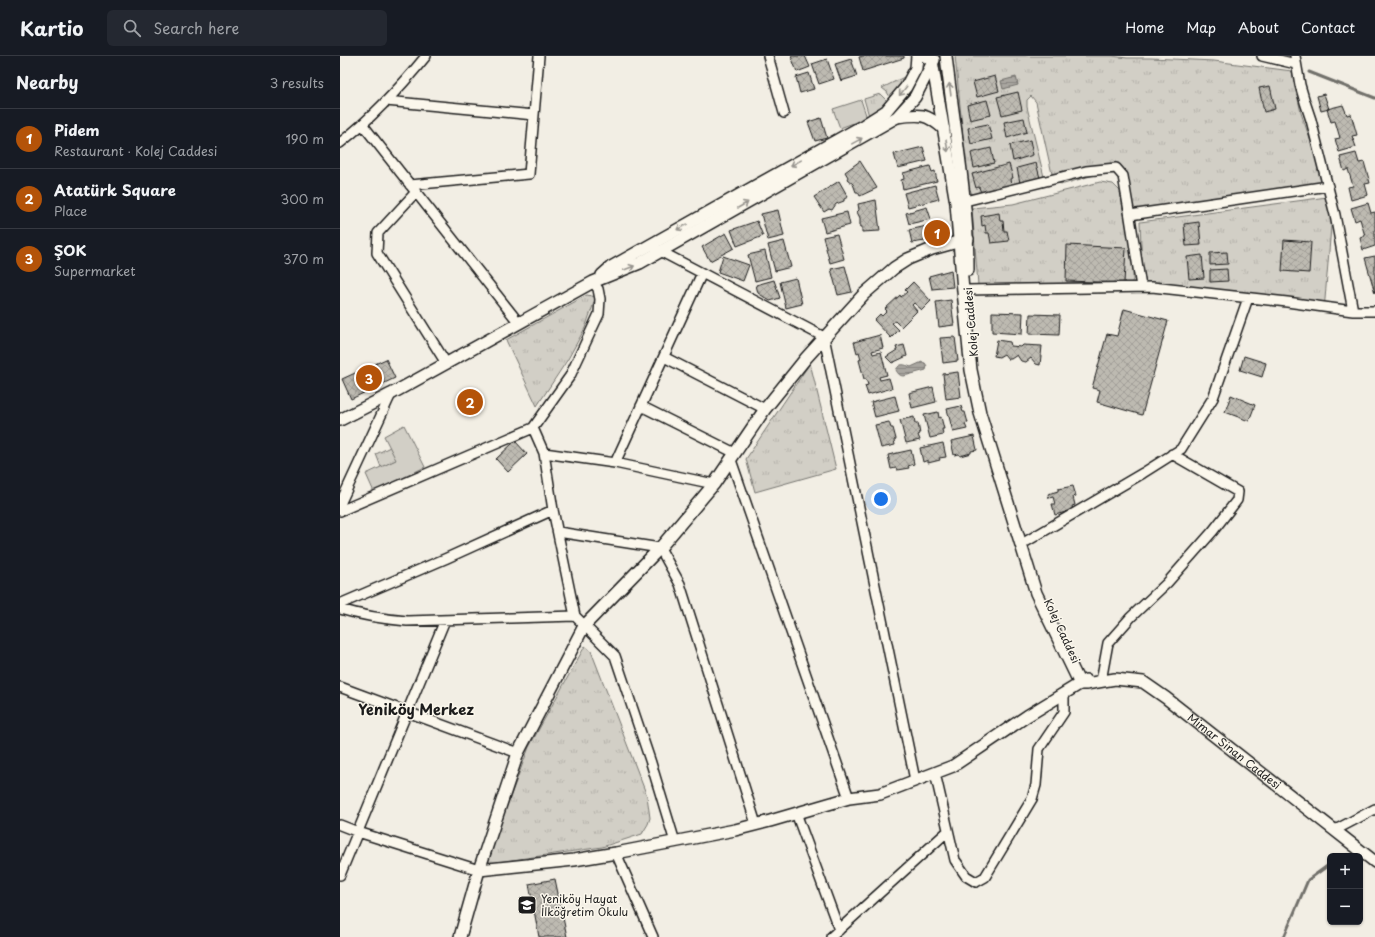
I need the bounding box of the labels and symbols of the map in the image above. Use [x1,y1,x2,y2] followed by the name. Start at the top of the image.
[946,83,954,96] one-way arrow
[898,86,907,97] one-way arrow
[850,137,862,145] one-way arrow
[943,139,951,152] one-way arrow
[790,160,802,167] one-way arrow
[737,201,749,209] one-way arrow
[924,218,950,248] pin: 1
[677,223,689,231] one-way arrow
[623,263,635,271] one-way arrow
[959,287,982,357] street label: Kolej Caddesi
[356,363,382,393] pin: 3
[457,387,483,417] pin: 2
[871,489,891,509] your location
[1040,596,1085,666] street label: Kolej Caddesi
[358,697,474,720] district label: Yeniköy Merkez
[1184,709,1285,793] street label: Mimar Sinan Caddesi
[541,890,628,920] place label: Yeniköy Hayat İlköğretim Okulu
[516,894,538,916] school or university icon: Yeniköy Hayat İlköğretim Okulu

